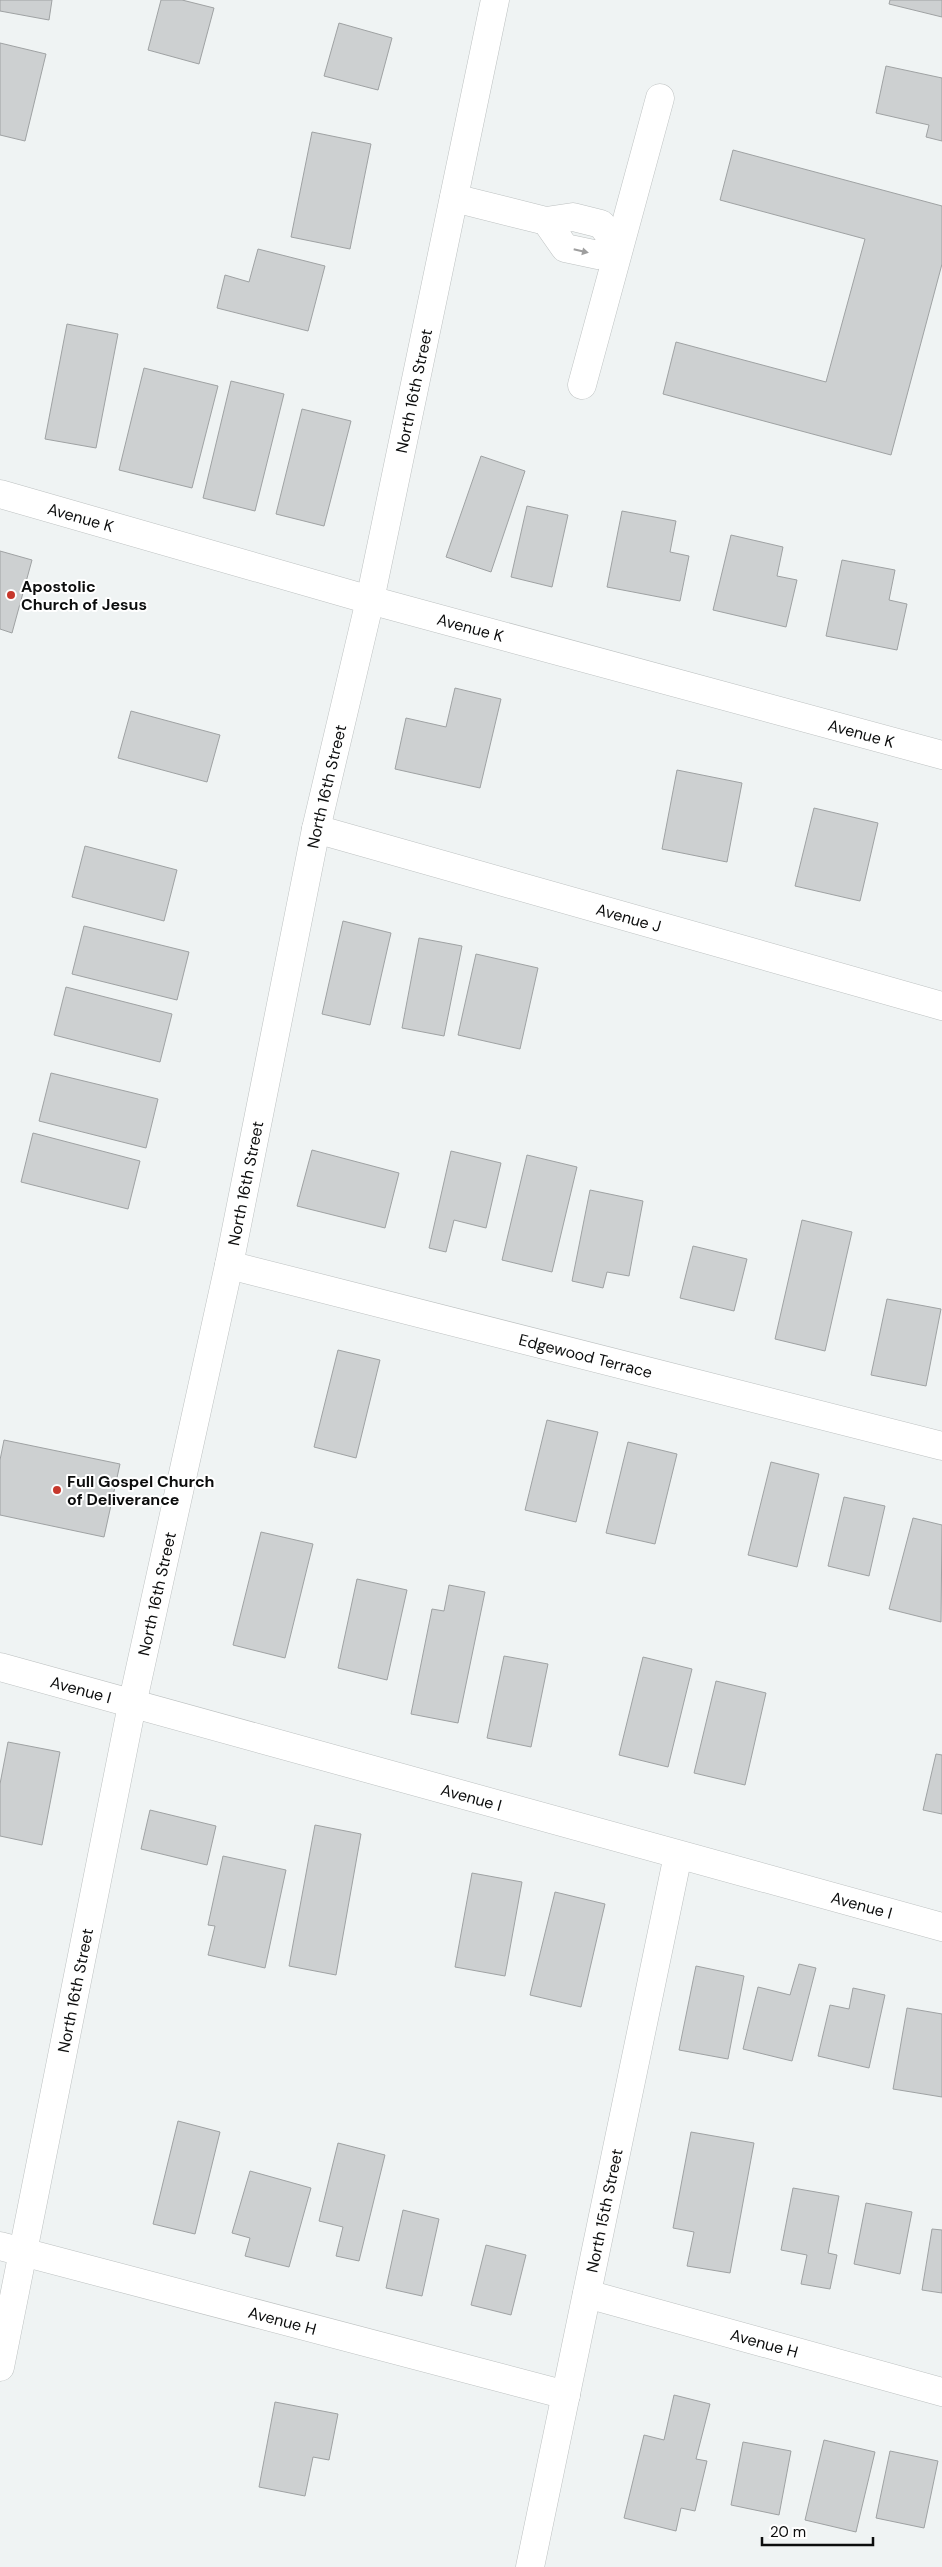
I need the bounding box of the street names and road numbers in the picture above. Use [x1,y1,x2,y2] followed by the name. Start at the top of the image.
[390,327,437,455] street label: North 16th Street
[45,498,116,537] street label: Avenue K
[435,608,506,646] street label: Avenue K
[826,714,897,752] street label: Avenue K
[302,722,351,850] street label: North 16th Street
[594,898,664,937] street label: Avenue J
[223,1119,268,1247] street label: North 16th Street
[517,1328,655,1383] street label: Edgewood Terrace
[133,1530,180,1658] street label: North 16th Street
[48,1671,114,1708] street label: Avenue I
[438,1779,504,1816] street label: Avenue I
[829,1886,895,1923] street label: Avenue I
[52,1926,98,2054] street label: North 16th Street
[581,2147,627,2275] street label: North 15th Street
[246,2301,319,2339] street label: Avenue H
[728,2324,801,2362] street label: Avenue H

